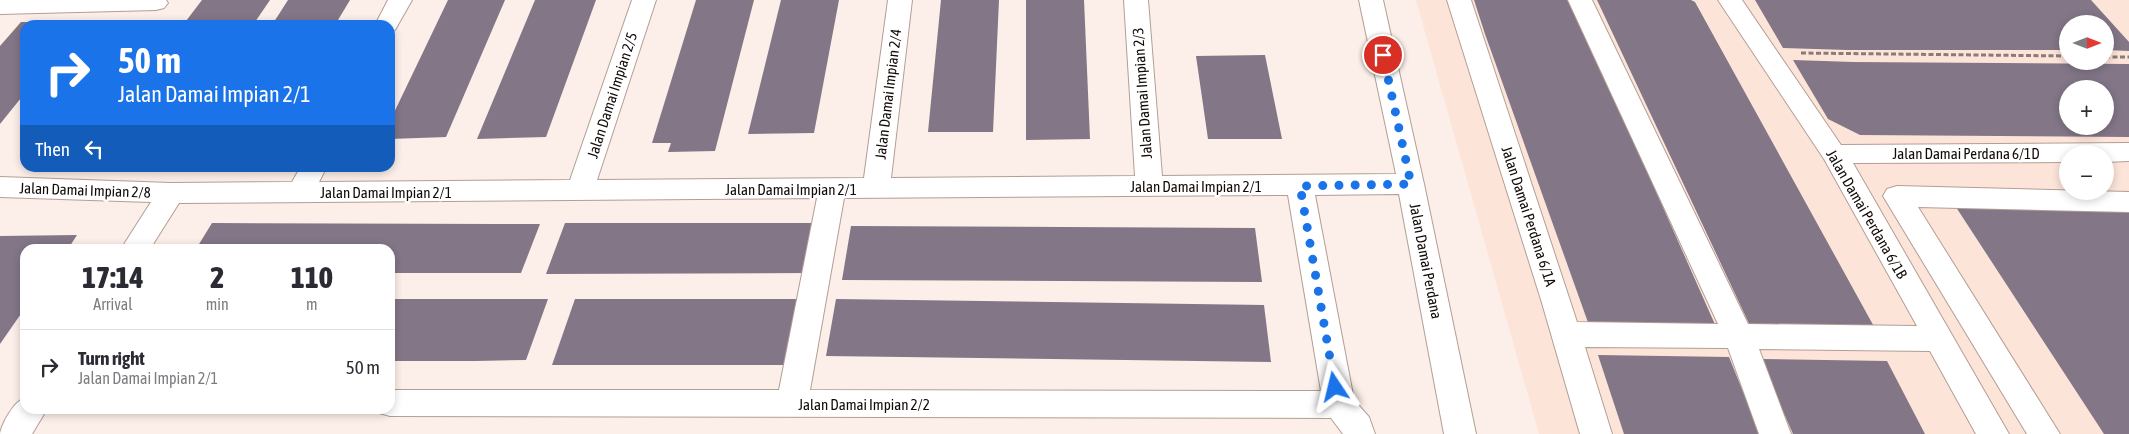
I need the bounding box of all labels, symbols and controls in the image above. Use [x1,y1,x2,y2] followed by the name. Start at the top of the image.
[2059,15,2114,70] north arrow
[2059,15,2114,200] map controls
[1129,27,1155,159] street label: Jalan Damai Impian 2/3
[872,28,904,160] street label: Jalan Damai Impian 2/4
[584,30,640,160] street label: Jalan Damai Impian 2/5
[1362,34,1404,76] pin
[35,40,100,105] icon: right
[118,40,181,80] text: 50 m
[1369,41,1397,69] icon: arrive
[2059,80,2114,135] button: +
[118,81,311,107] text: Jalan Damai Impian 2/1
[80,135,108,163] icon: left
[35,138,70,160] text: Then
[1498,144,1560,289] street label: Jalan Damai Perdana 6/1A
[1892,145,2040,162] street label: Jalan Damai Perdana 6/1D
[2059,145,2114,200] button: −
[1823,147,1911,281] street label: Jalan Damai Perdana 6/1B
[1130,178,1262,195] street label: Jalan Damai Impian 2/1
[19,179,151,201] street label: Jalan Damai Impian 2/8
[725,181,857,198] street label: Jalan Damai Impian 2/1
[320,184,452,201] street label: Jalan Damai Impian 2/1
[1406,202,1446,320] street label: Jalan Damai Perdana
[82,260,144,294] text: 17:14
[210,260,224,294] text: 2
[291,260,333,294] text: 110
[93,295,132,313] text: Arrival
[206,295,229,313] text: min
[306,295,318,313] text: m
[78,347,145,369] text: Turn right
[35,353,63,381] icon: right
[346,356,380,378] text: 50 m
[1308,360,1360,412] position arrow
[78,369,218,387] text: Jalan Damai Impian 2/1
[798,396,930,413] street label: Jalan Damai Impian 2/2

